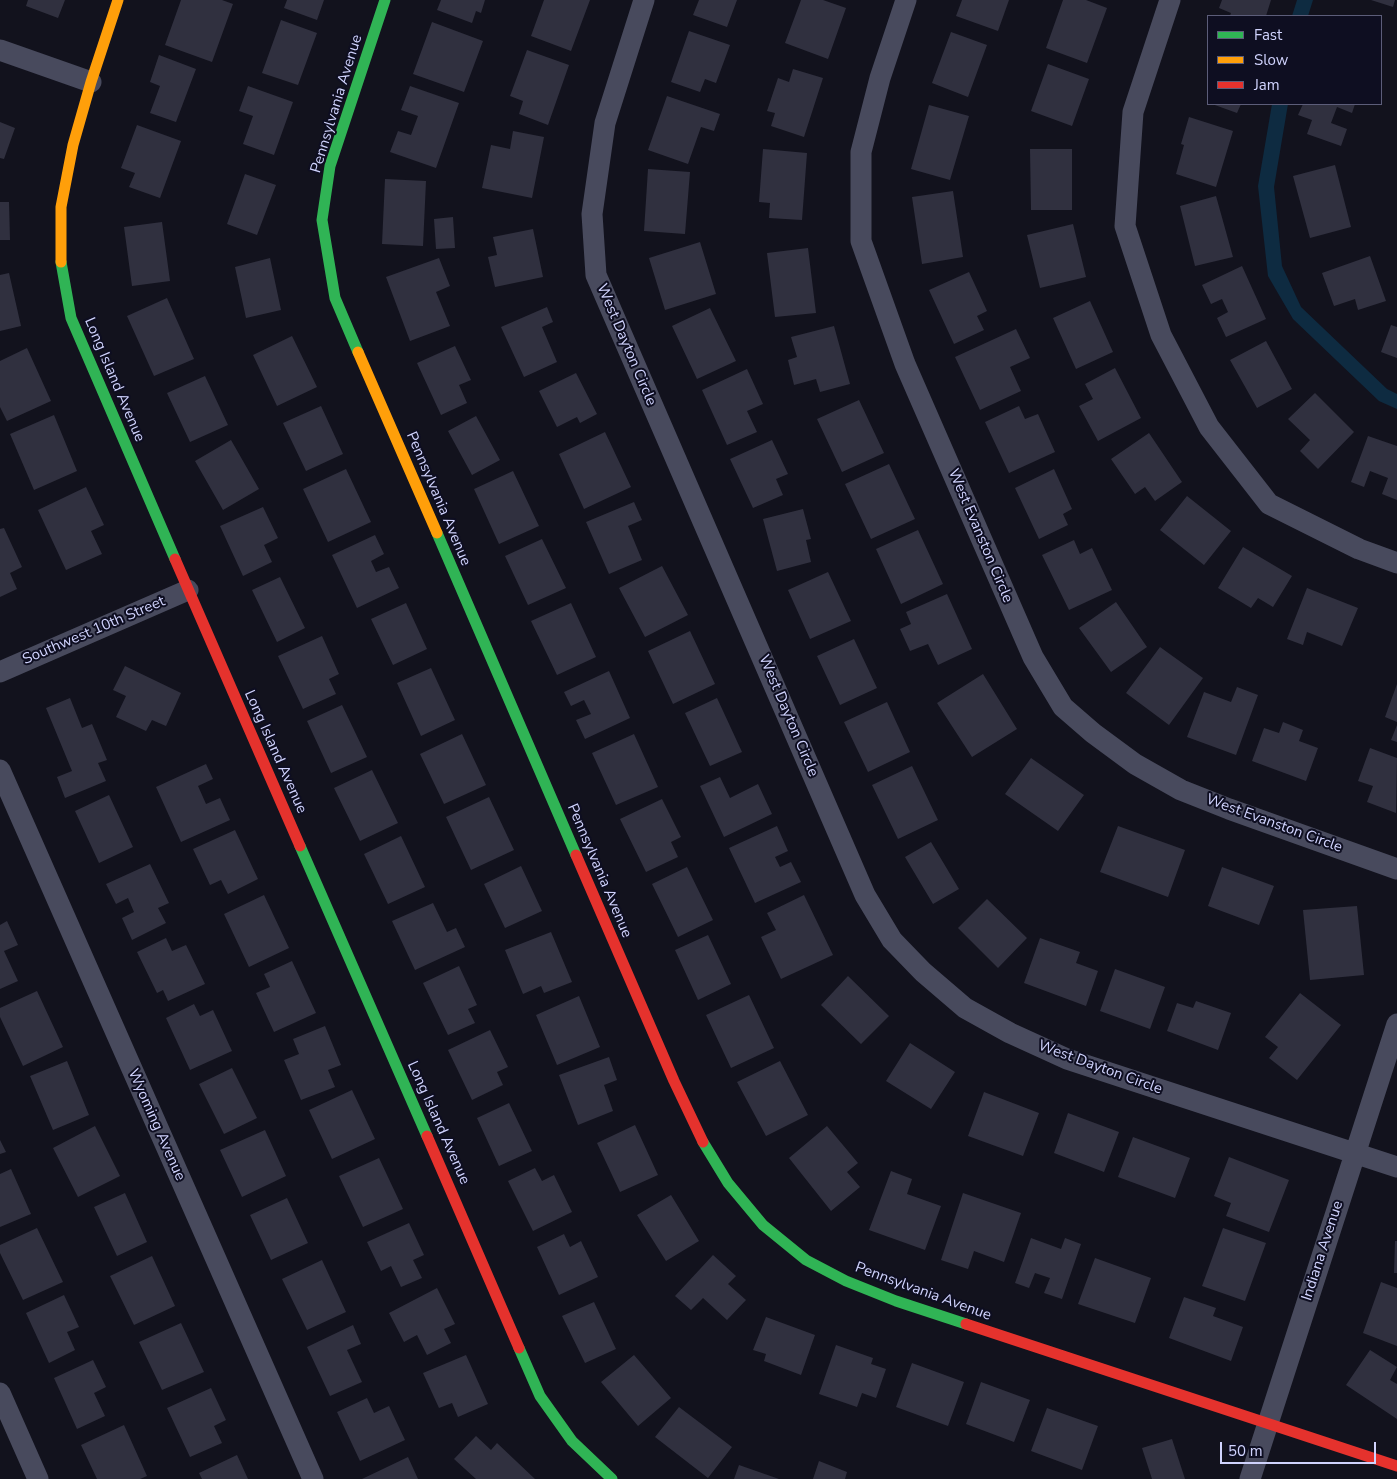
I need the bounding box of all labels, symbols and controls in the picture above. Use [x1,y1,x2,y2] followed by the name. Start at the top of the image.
[1207,15,1382,105] legend
[1254,25,1282,45] text: Fast
[307,33,367,175] street label: Pennsylvania Avenue
[1254,50,1288,70] text: Slow
[1254,75,1280,95] text: Jam
[592,281,660,409] street label: West Dayton Circle
[80,315,148,445] street label: Long Island Avenue
[402,429,474,569] street label: Pennsylvania Avenue
[944,466,1016,606] street label: West Evanston Circle
[20,593,168,669] street label: Southwest 10th Street
[754,652,822,780] street label: West Dayton Circle
[240,688,310,816] street label: Long Island Avenue
[1203,791,1345,857] street label: West Evanston Circle
[563,801,635,941] street label: Pennsylvania Avenue
[1035,1037,1165,1099] street label: West Dayton Circle
[403,1059,473,1187] street label: Long Island Avenue
[123,1066,189,1184] street label: Wyoming Avenue
[1298,1199,1348,1303] street label: Indiana Avenue
[852,1259,994,1325] street label: Pennsylvania Avenue
[1222,1432,1378,1464] scale bar
[1228,1441,1263,1461] text: 50 m

